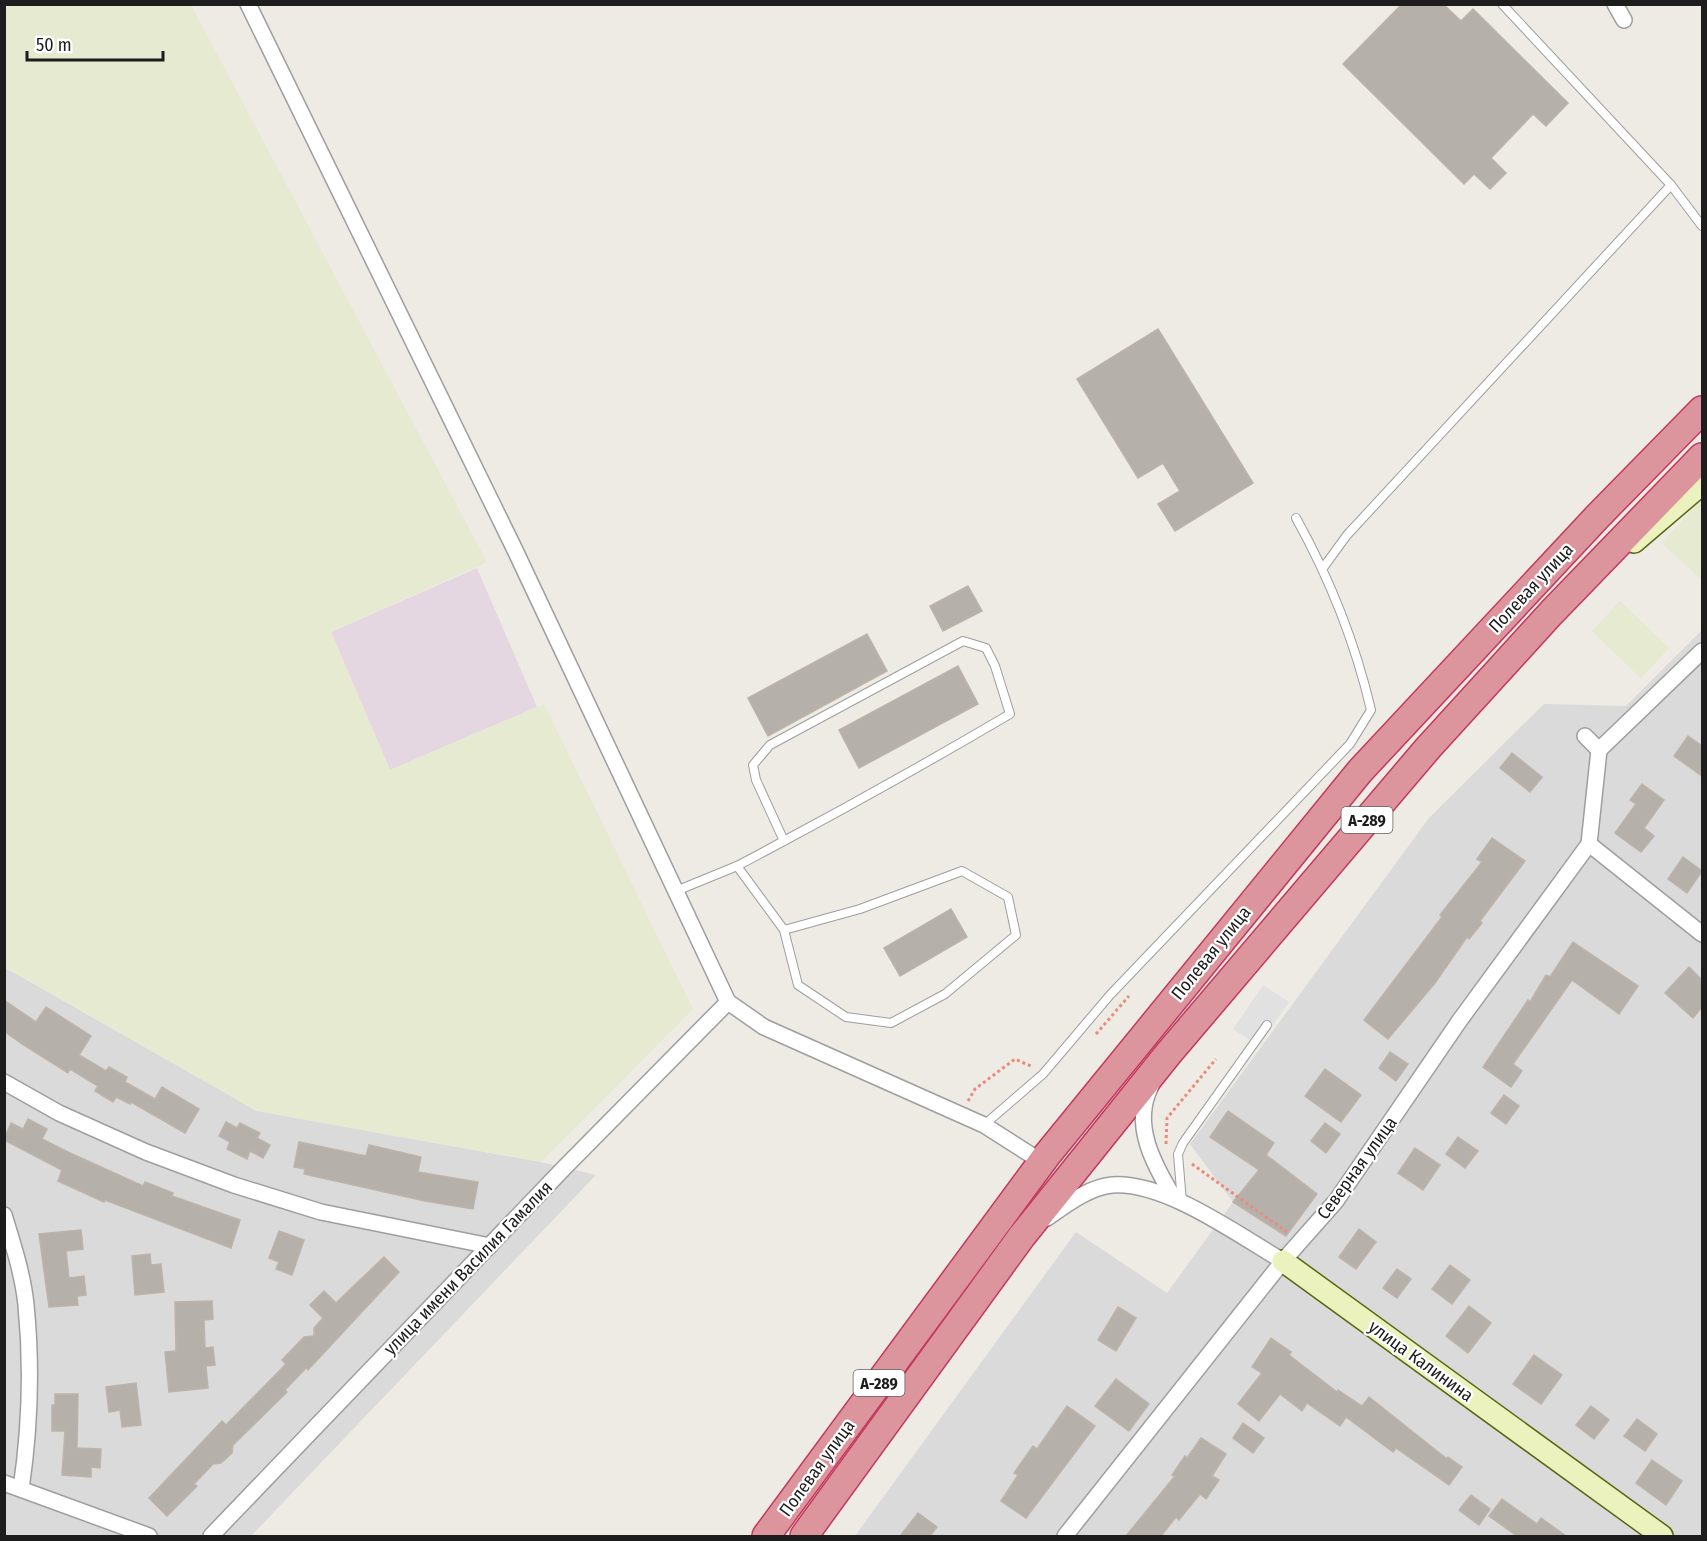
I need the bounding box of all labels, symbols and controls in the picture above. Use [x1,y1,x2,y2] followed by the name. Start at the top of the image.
[27,24,164,62] scale bar
[36,34,72,56] text: 50 m
[1484,539,1578,637] street label: Полевая улица
[1342,807,1392,833] road number: А-289
[1167,902,1256,1004] street label: Полевая улица
[1312,1112,1402,1224] street label: Северная улица
[379,1176,557,1360] street label: улица имени Василия Гамалия
[1364,1316,1478,1407] street label: улица Калинина
[854,1370,904,1396] road number: А-289
[775,1415,860,1521] street label: Полевая улица

